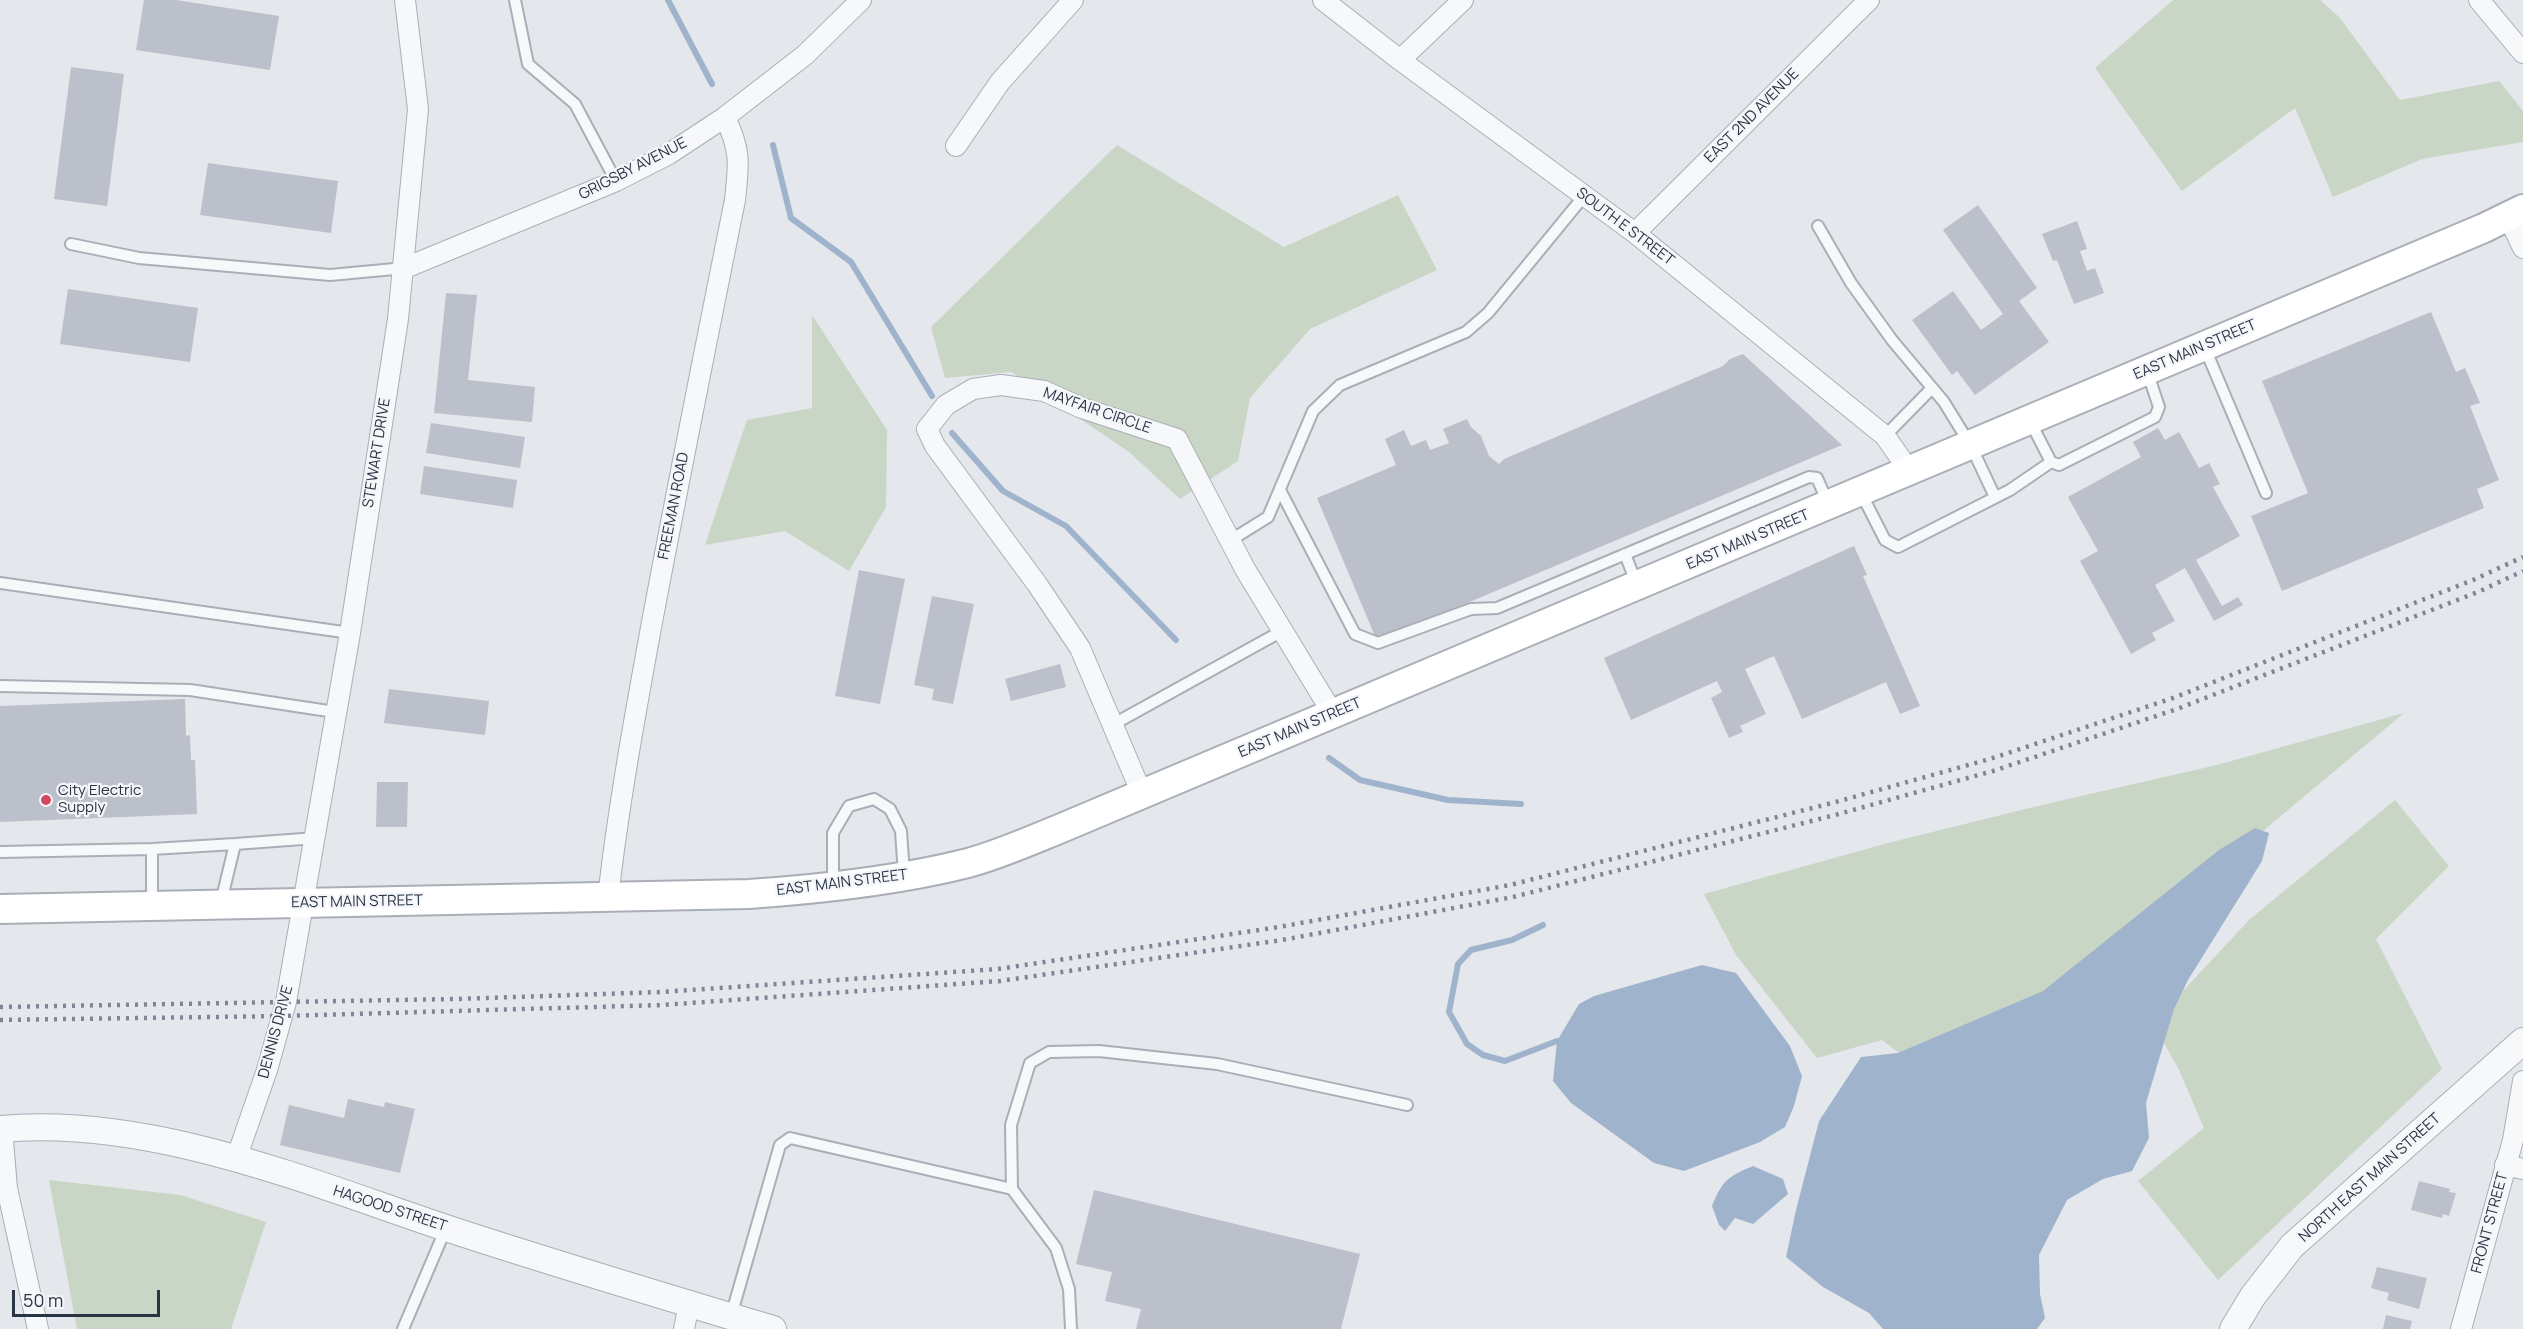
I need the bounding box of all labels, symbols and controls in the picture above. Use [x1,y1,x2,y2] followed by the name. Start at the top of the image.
[1701,65,1803,167] street label: EAST 2ND AVENUE
[576,134,690,204] street label: GRIGSBY AVENUE
[1572,184,1678,270] street label: SOUTH E STREET
[2131,316,2259,384] street label: EAST MAIN STREET
[1041,384,1153,438] street label: MAYFAIR CIRCLE
[359,397,395,509] street label: STEWART DRIVE
[655,451,693,561] street label: FREEMAN ROAD
[1684,506,1812,574] street label: EAST MAIN STREET
[1236,694,1364,762] street label: EAST MAIN STREET
[58,782,141,817] place label: City Electric Supply
[39,793,53,807] marker: City Electric Supply
[776,866,908,900] street label: EAST MAIN STREET
[291,892,423,912] street label: EAST MAIN STREET
[255,984,297,1080] street label: DENNIS DRIVE
[2295,1110,2445,1246] street label: NORTH EAST MAIN STREET
[2468,1171,2512,1275] street label: FRONT STREET
[331,1182,449,1236] street label: HAGOOD STREET
[15,1278,164,1316] scale bar
[23,1288,63,1312] text: 50 m

